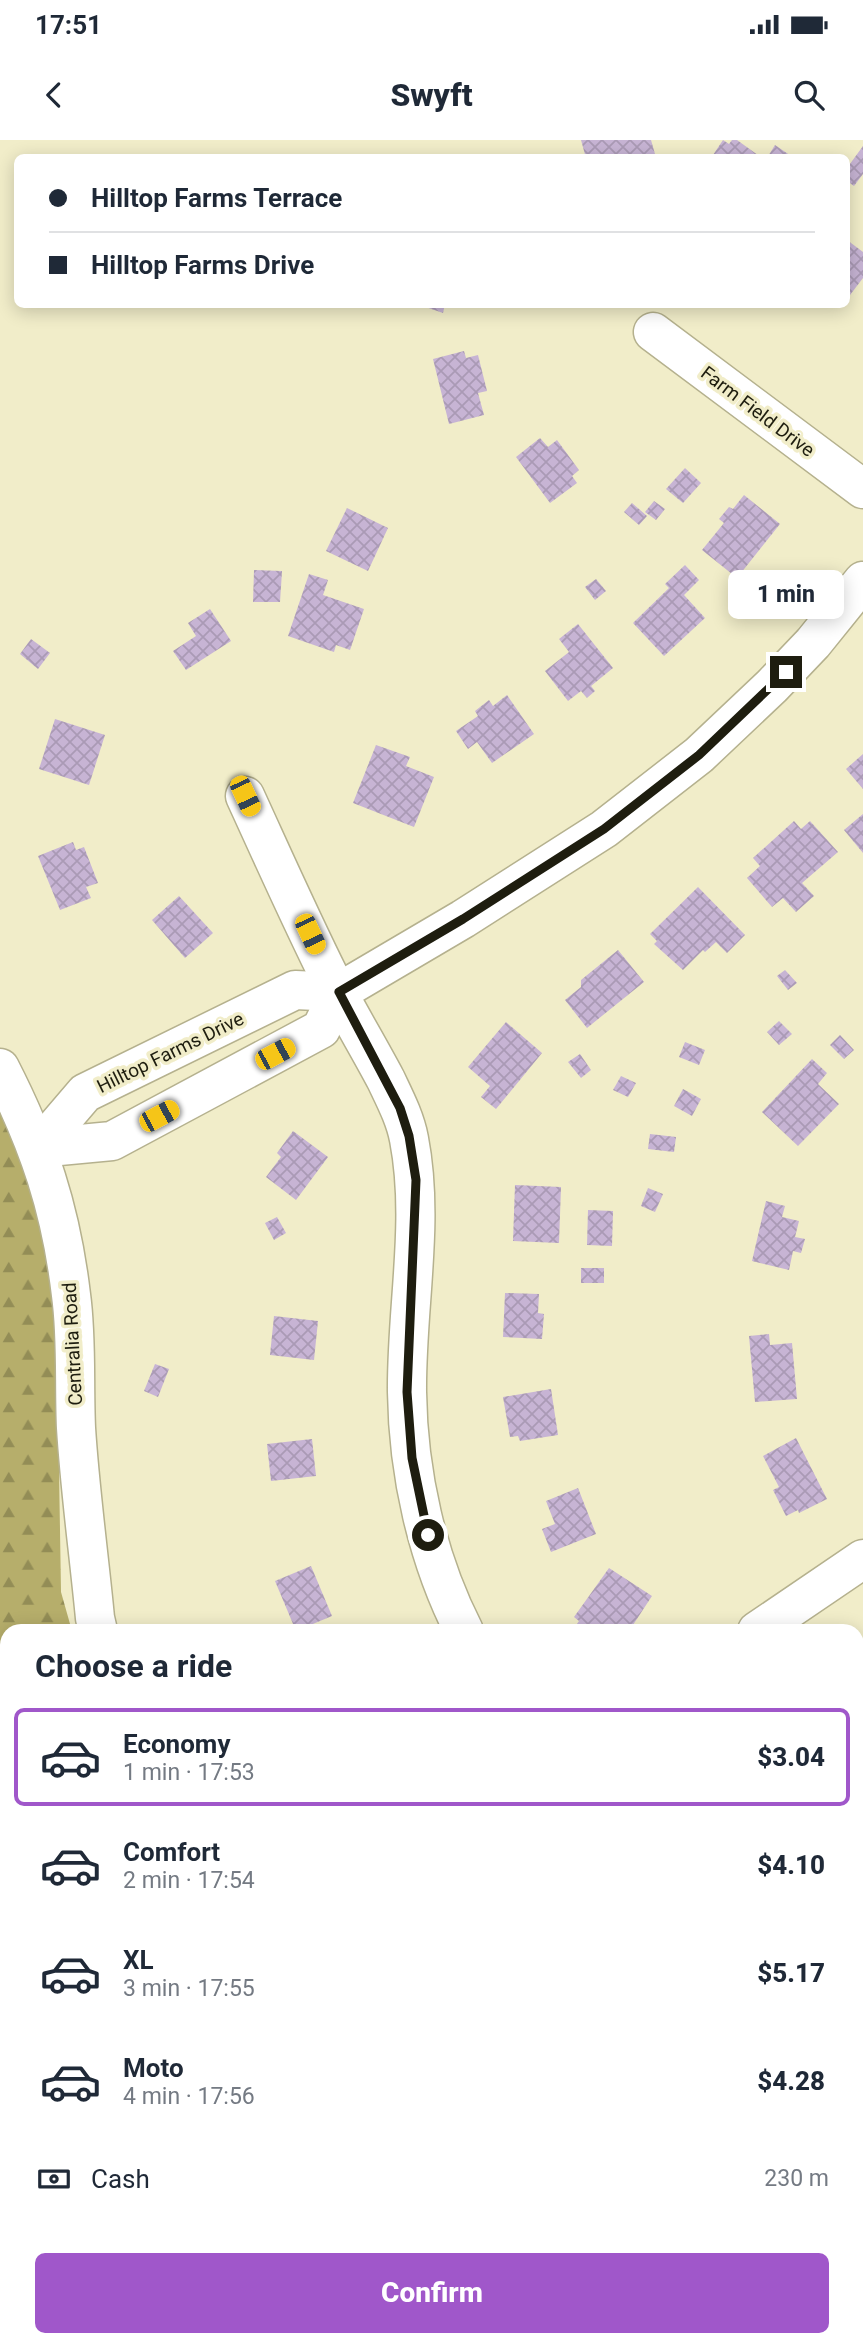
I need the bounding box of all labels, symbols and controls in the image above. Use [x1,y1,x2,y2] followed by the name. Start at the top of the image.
[35,10,102,40] text: 17:51
[35,76,73,114] icon: back
[390,76,473,114] text: Swyft
[790,76,828,114] icon: search
[91,183,342,213] text: Hilltop Farms Terrace
[91,250,314,280] text: Hilltop Farms Drive
[696,361,819,462] street label: Farm Field Drive
[728,570,844,620] callout: 1 min
[757,581,815,608] text: 1 min
[770,656,802,688] route end
[227,773,264,819] car
[292,911,329,957] car
[93,1007,247,1098] street label: Hilltop Farms Drive
[252,1035,299,1073] car
[136,1097,183,1135] car
[58,1282,87,1406] street label: Centralia Road
[412,1519,444,1551] route start
[35,1647,232,1685] text: Choose a ride
[39,1726,102,1789] icon: car
[123,1729,230,1759] text: Economy
[757,1742,825,1772] text: $3.04
[123,1759,255,1786] text: 1 min · 17:53
[39,1834,102,1897] icon: car
[123,1837,220,1867] text: Comfort
[757,1850,825,1880] text: $4.10
[123,1867,255,1894] text: 2 min · 17:54
[39,1942,102,2005] icon: car
[123,1945,154,1975] text: XL
[757,1958,825,1988] text: $5.17
[123,1975,255,2002] text: 3 min · 17:55
[39,2050,102,2113] icon: car
[123,2053,184,2083] text: Moto
[757,2066,825,2096] text: $4.28
[123,2083,255,2110] text: 4 min · 17:56
[35,2160,73,2198] icon: cash
[91,2164,150,2194] text: Cash
[764,2165,829,2192] text: 230 m
[35,2253,829,2333] button: Confirm

